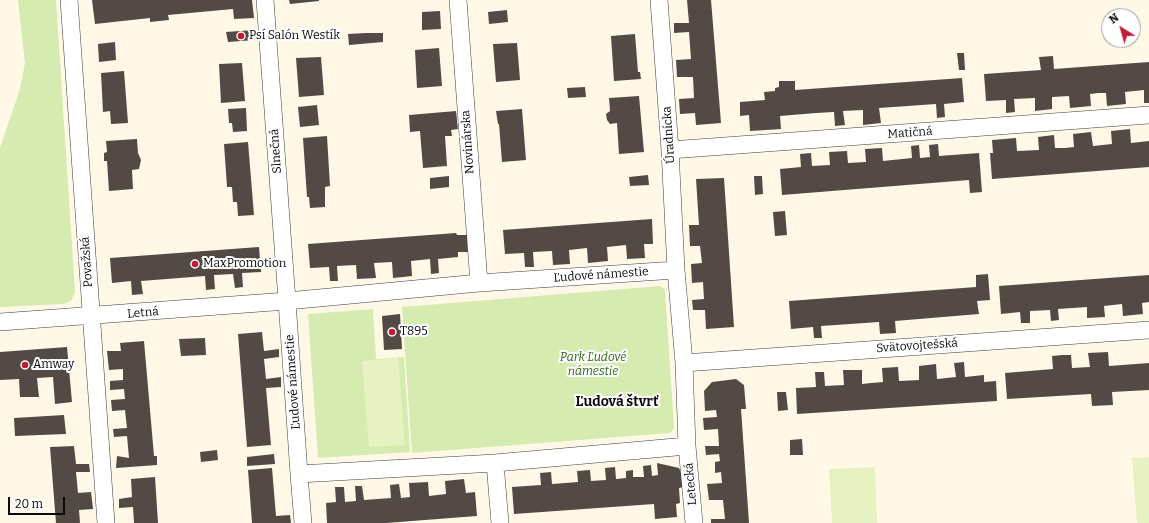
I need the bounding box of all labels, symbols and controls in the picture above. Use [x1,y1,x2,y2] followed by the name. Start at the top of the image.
[1101,8,1141,48] north arrow
[1107,11,1121,27] text: N
[249,29,340,43] place label: Psí Salón Westík
[236,31,246,41] marker: Psí Salón Westík
[660,106,678,164] street label: Úradnícka
[459,110,477,174] street label: Novinárska
[887,124,933,142] street label: Matičná
[267,128,285,174] street label: Slnečná
[78,236,96,288] street label: Považská
[203,257,286,271] place label: MaxPromotion
[190,259,200,269] marker: MaxPromotion
[553,264,649,286] street label: Ľudové námestie
[127,304,159,322] street label: Letná
[400,325,428,339] place label: T895
[387,327,397,337] marker: T895
[282,334,304,430] street label: Ľudové námestie
[876,336,958,356] street label: Svätovojtešská
[560,351,626,379] park label: Park Ľudové námestie
[33,358,74,372] place label: Amway
[20,360,30,370] marker: Amway
[576,394,658,410] district label: Ľudová štvrť
[682,462,700,506] street label: Letecká
[10,489,67,515] scale bar
[15,497,43,511] text: 20 m

